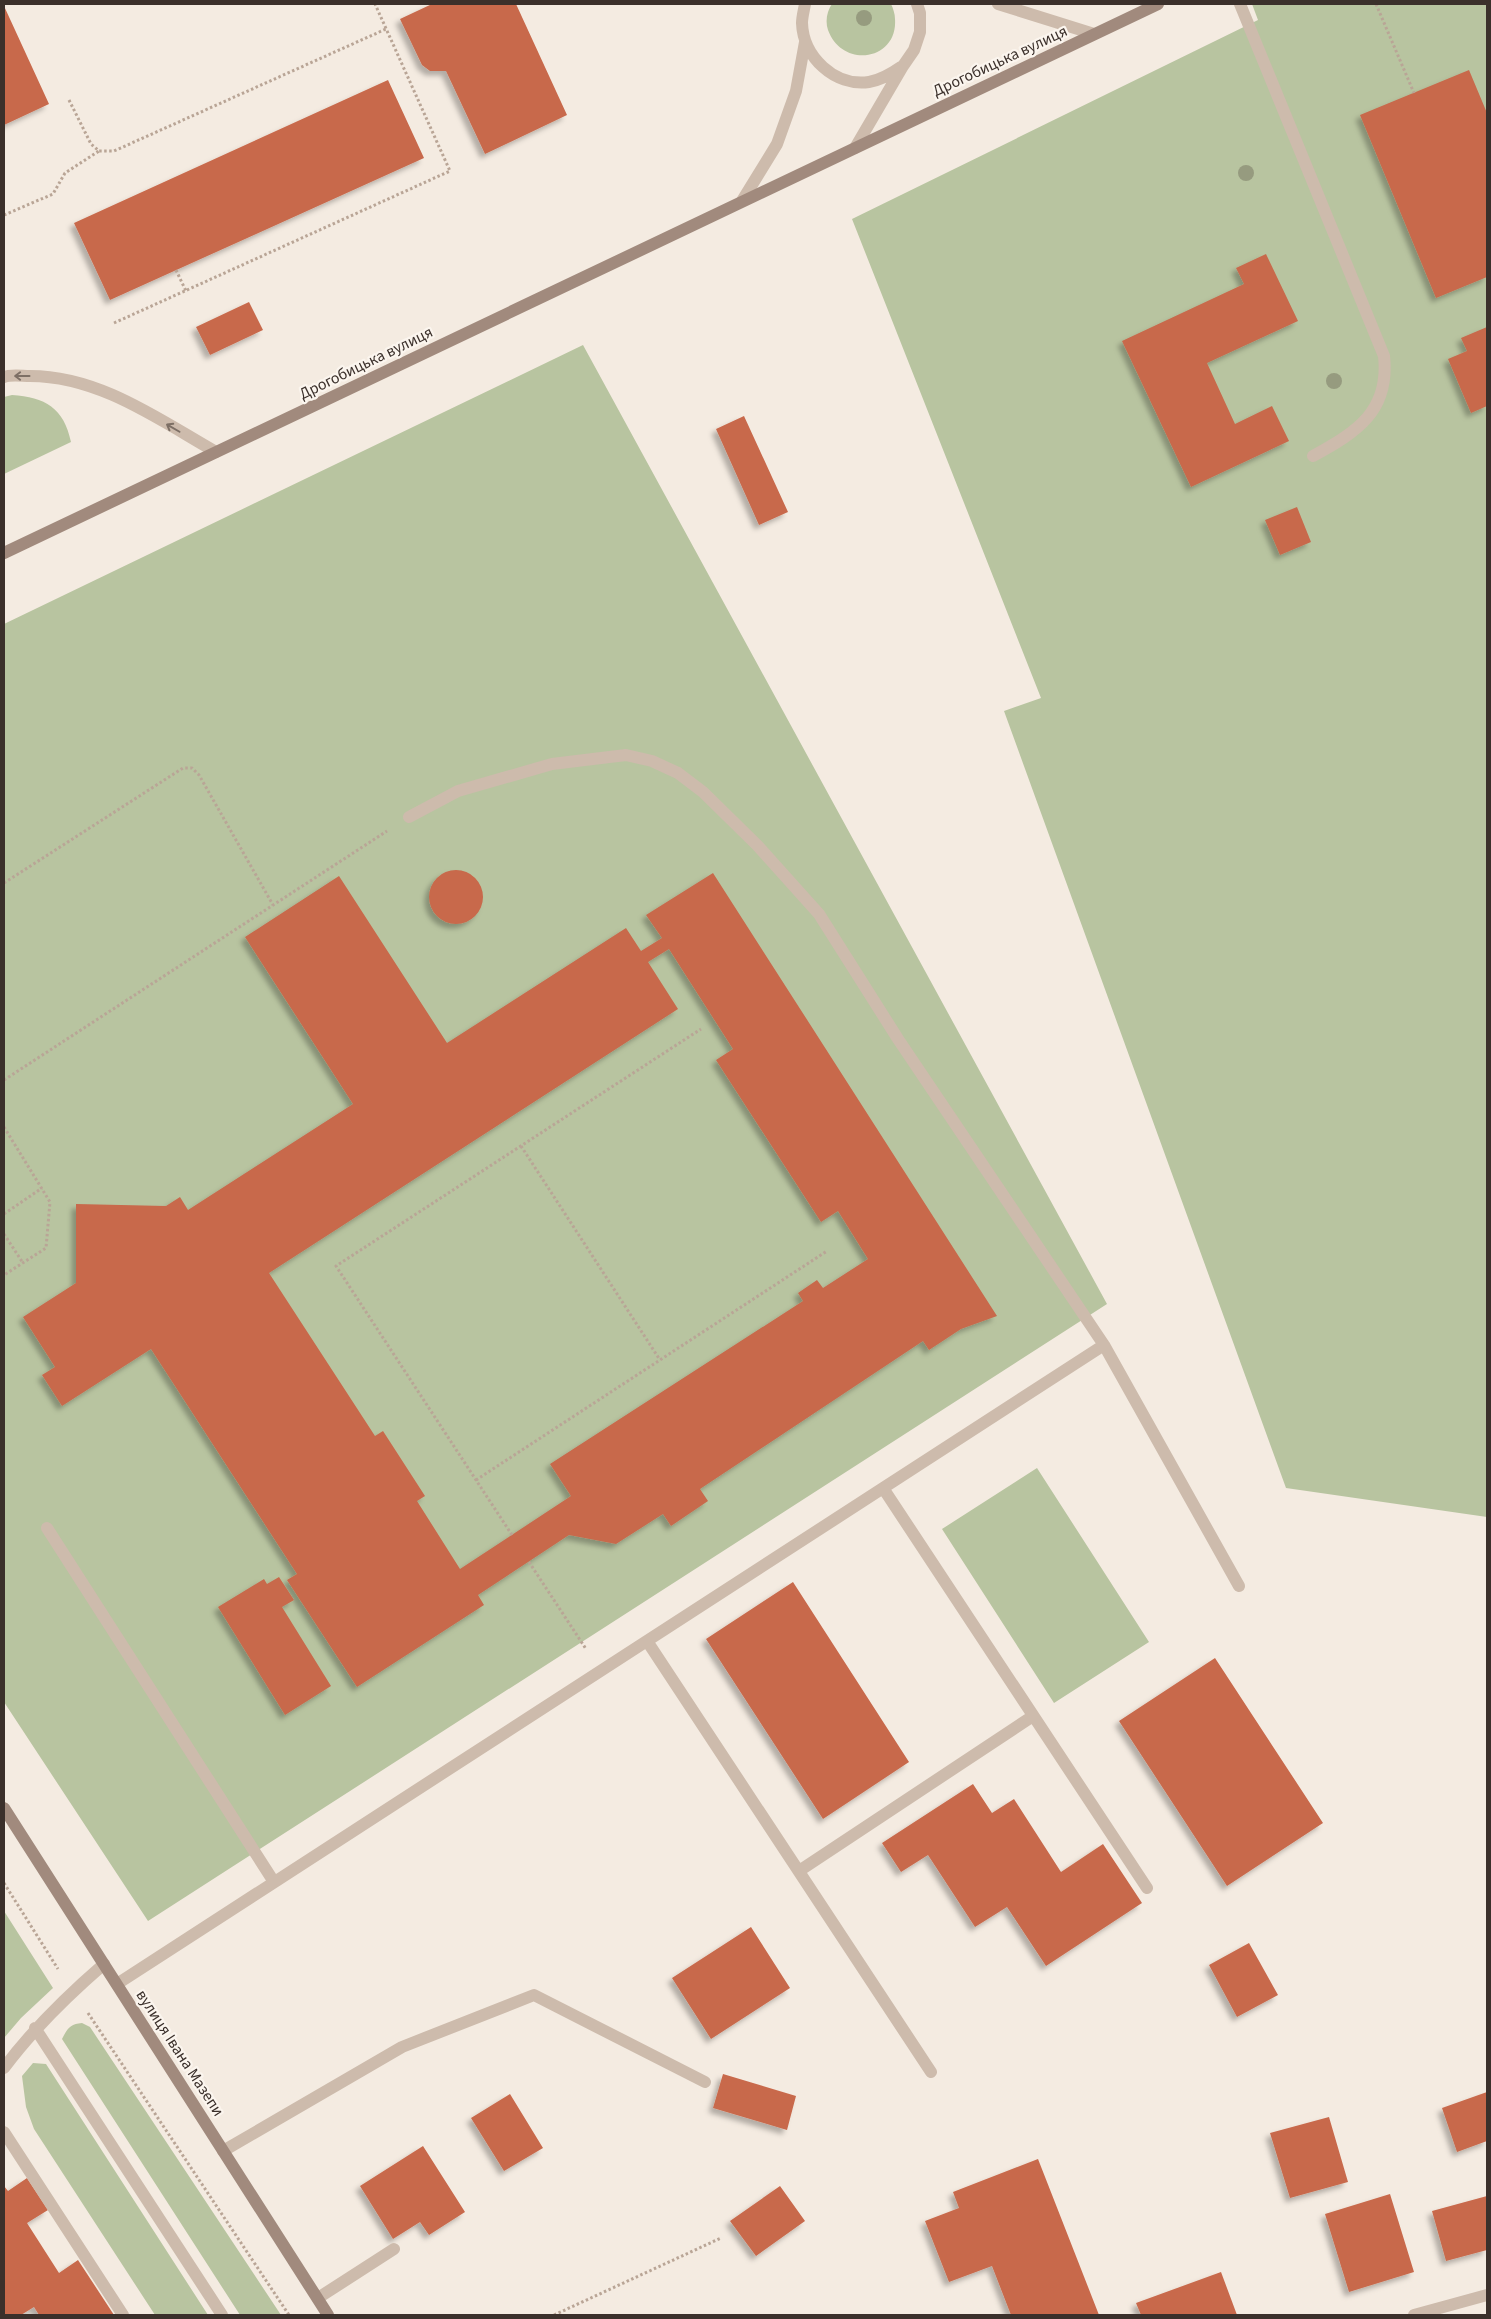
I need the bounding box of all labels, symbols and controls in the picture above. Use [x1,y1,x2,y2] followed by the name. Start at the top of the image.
[929,20,1071,102] street label: Дрогобицька вулиця
[295,321,437,405] street label: Дрогобицька вулиця
[15,371,31,381] one-way arrow
[167,422,181,432] one-way arrow
[131,1985,229,2121] street label: вулиця Івана Мазепи

